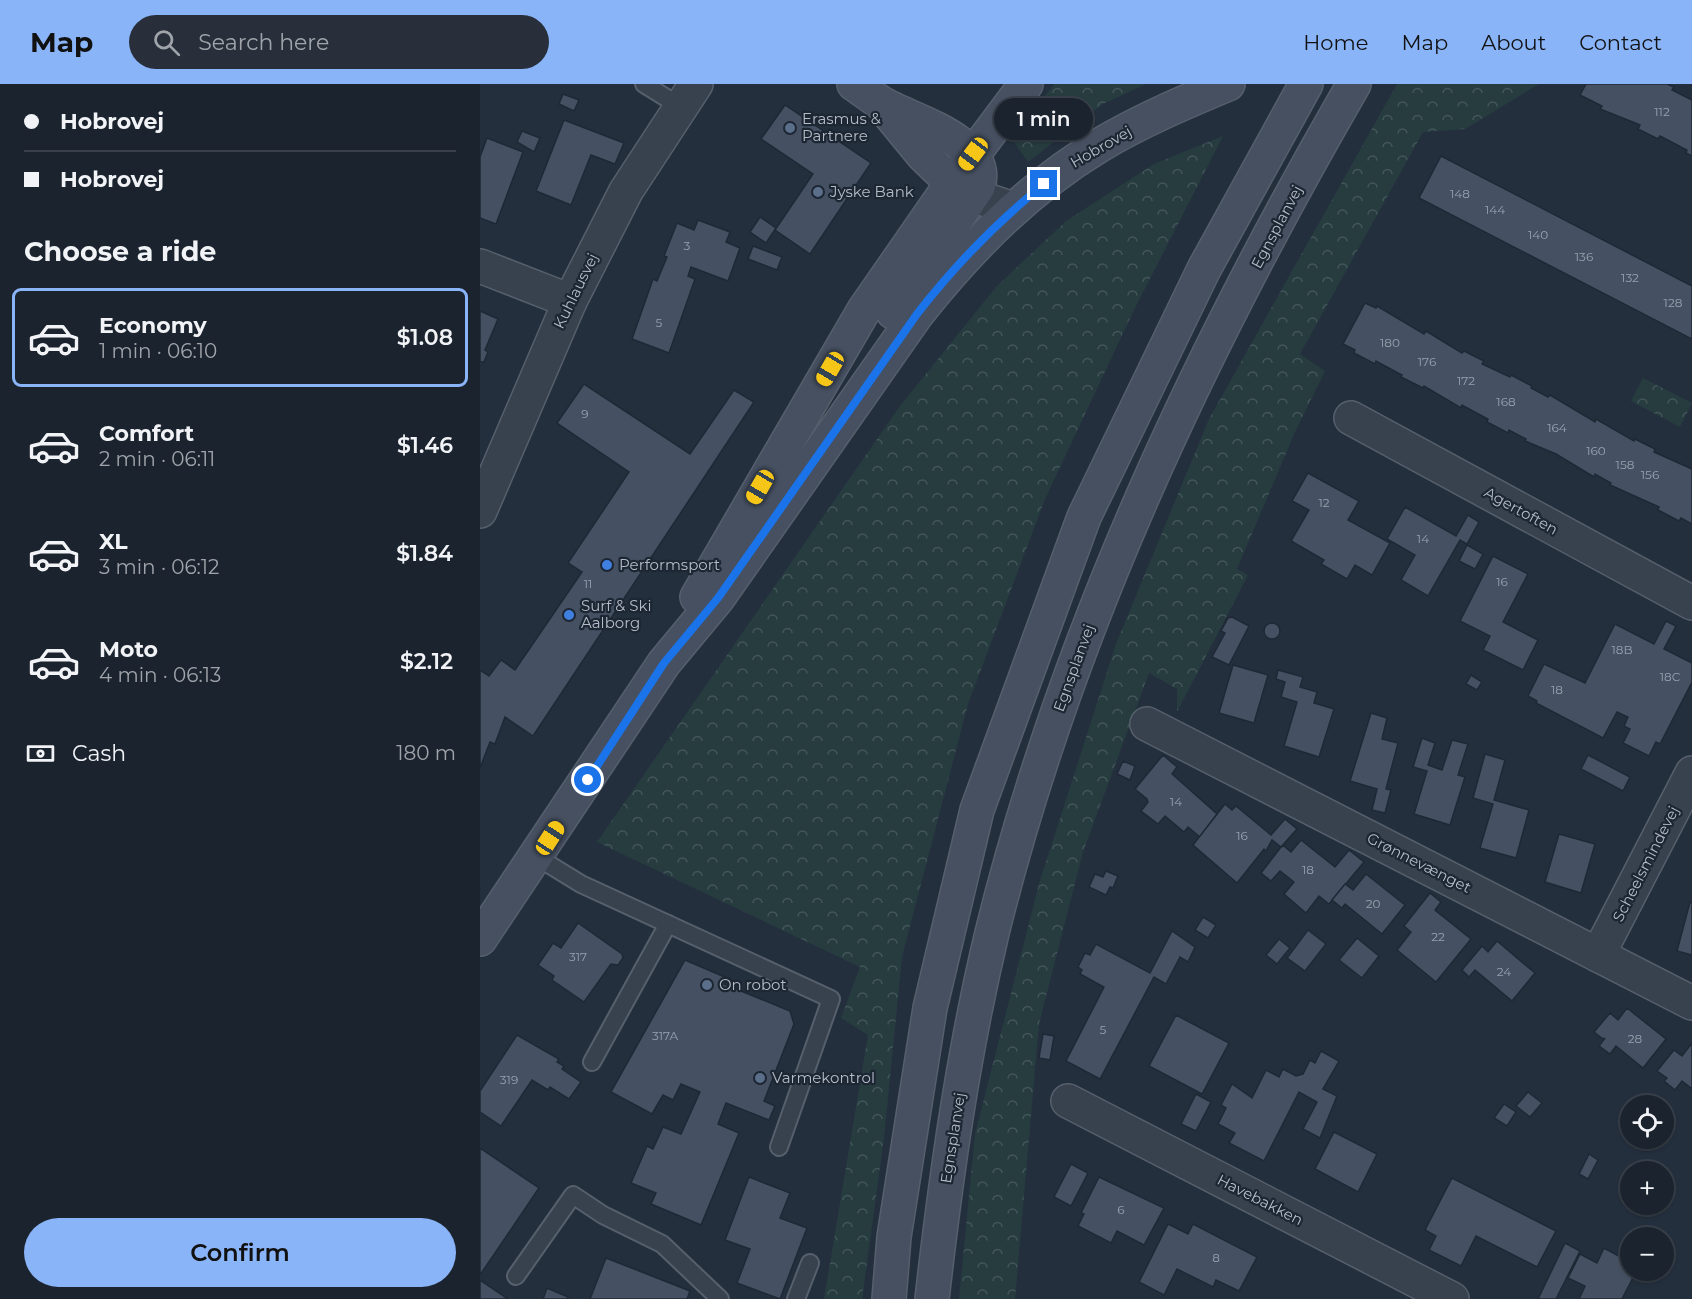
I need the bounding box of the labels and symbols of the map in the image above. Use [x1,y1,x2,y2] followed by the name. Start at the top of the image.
[994,97,1094,139] callout: 1 min
[1654,104,1670,119] house number: 112
[802,109,881,145] place label: Erasmus & Partnere
[783,121,797,135] marker: Erasmus & Partnere
[1067,121,1135,172] street label: Hobrovej
[955,134,991,174] car
[1030,170,1057,197] route end
[829,182,914,201] place label: Jyske Bank
[1247,182,1306,272] street label: Egnsplanvej
[811,185,825,199] marker: Jyske Bank
[1450,186,1470,201] house number: 148
[1485,202,1505,217] house number: 144
[1528,227,1548,242] house number: 140
[684,238,691,253] house number: 3
[1575,249,1593,264] house number: 136
[549,250,602,332] street label: Kuhlausvej
[1621,270,1639,285] house number: 132
[1664,295,1683,310] house number: 128
[656,315,663,330] house number: 5
[1380,335,1400,350] house number: 180
[813,349,847,389] car
[1418,354,1436,369] house number: 176
[1457,373,1475,388] house number: 172
[1496,394,1516,409] house number: 168
[581,406,589,421] house number: 9
[1547,420,1567,435] house number: 164
[1586,443,1606,458] house number: 160
[1616,457,1635,472] house number: 158
[743,467,777,507] car
[1641,467,1659,482] house number: 156
[1481,482,1562,539] street label: Agertoften
[1318,495,1330,510] house number: 12
[1417,531,1429,546] house number: 14
[619,555,720,574] place label: Performsport
[600,558,614,572] marker: Performsport
[1496,574,1508,589] house number: 16
[584,576,592,591] house number: 11
[581,596,652,632] place label: Surf & Ski Aalborg
[562,608,576,622] marker: Surf & Ski Aalborg
[1049,622,1098,714] street label: Egnsplanvej
[1611,642,1633,657] house number: 18B
[1660,669,1681,684] house number: 18C
[1551,682,1563,697] house number: 18
[574,766,601,793] route start
[1170,794,1182,809] house number: 14
[1608,803,1683,925] street label: Scheelsmindevej
[533,818,567,858] car
[1236,828,1248,843] house number: 16
[1364,828,1474,897] street label: Grønnevænget
[1302,862,1314,877] house number: 18
[1366,896,1380,911] house number: 20
[1431,929,1445,944] house number: 22
[569,949,587,964] house number: 317
[1497,964,1511,979] house number: 24
[719,975,787,994] place label: On robot
[700,978,714,992] marker: On robot
[1100,1022,1107,1037] house number: 5
[652,1028,678,1043] house number: 317A
[1628,1031,1643,1046] house number: 28
[772,1068,875,1087] place label: Varmekontrol
[753,1071,767,1085] marker: Varmekontrol
[500,1072,518,1087] house number: 319
[936,1091,969,1185] street label: Egnsplanvej
[1214,1170,1306,1229] street label: Havebakken
[1117,1202,1125,1217] house number: 6
[1212,1250,1220,1265] house number: 8

